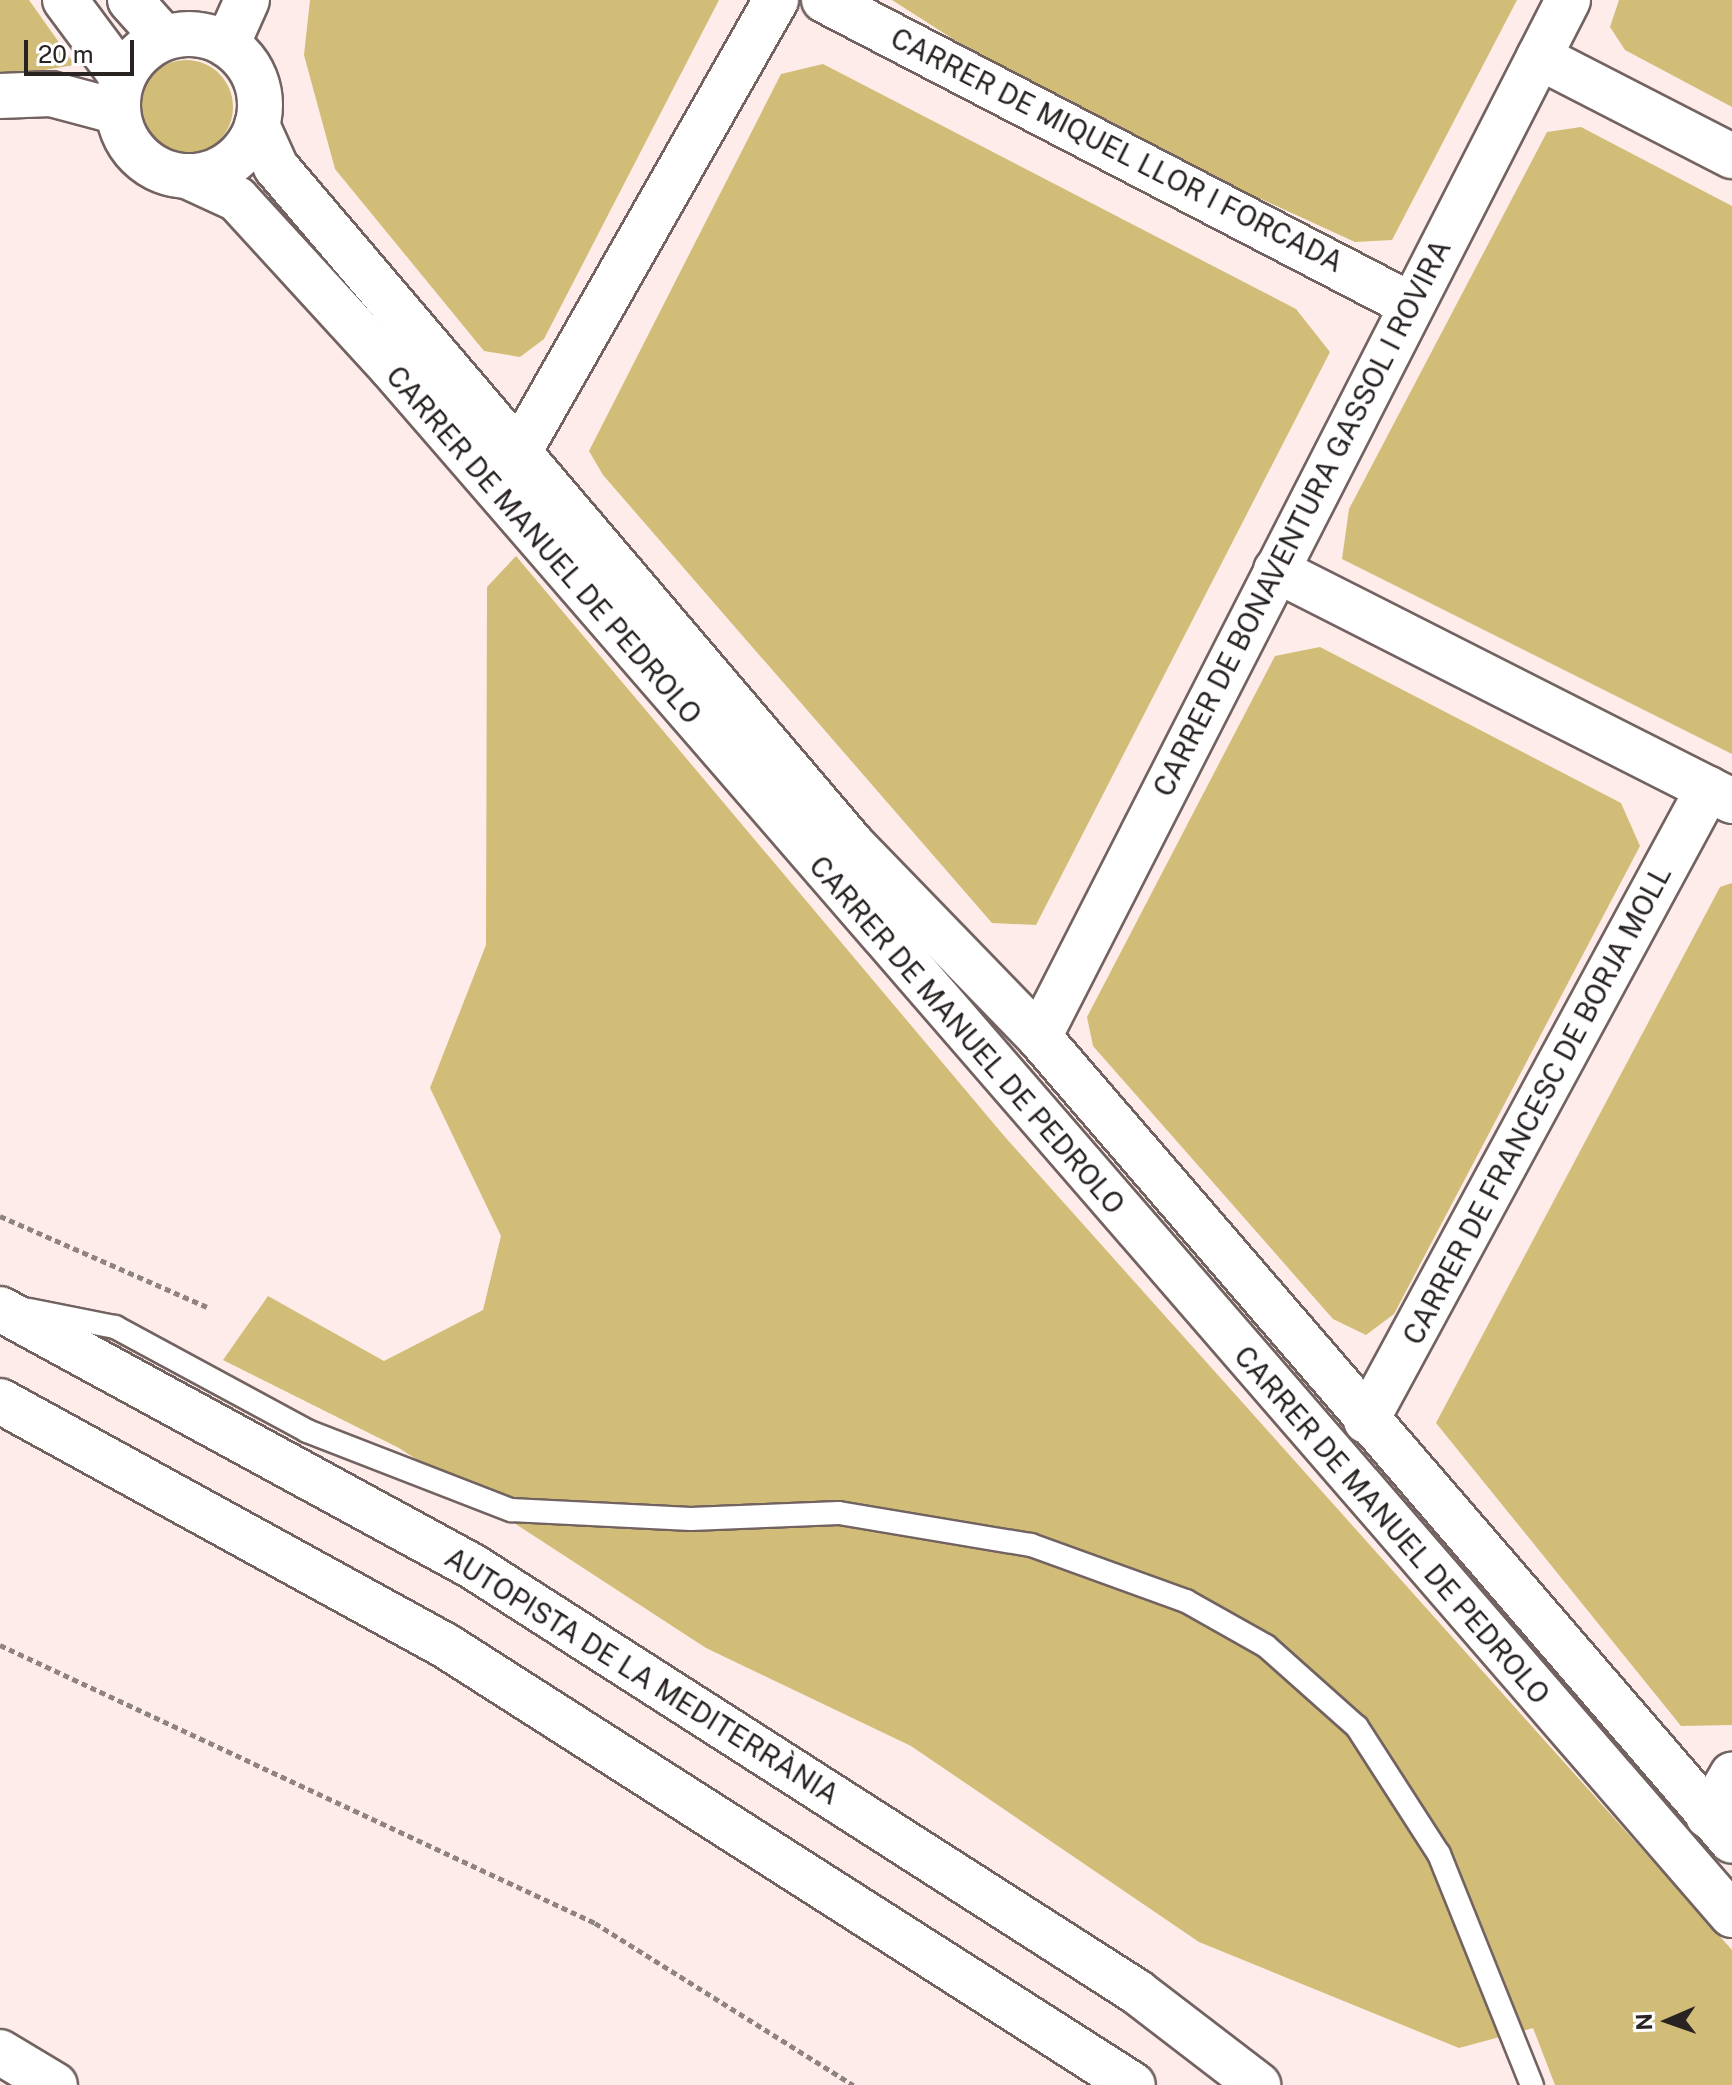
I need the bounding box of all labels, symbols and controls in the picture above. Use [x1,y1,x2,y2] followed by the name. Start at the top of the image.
[885,21,1349,279] street label: CARRER DE MIQUEL LLOR I FORCADA
[28,24,138,74] scale bar
[38,40,94,68] text: 20 m
[1146,234,1458,802] street label: CARRER DE BONAVENTURA GASSOL I ROVIRA
[379,359,709,731] street label: CARRER DE MANUEL DE PEDROLO
[802,849,1132,1221] street label: CARRER DE MANUEL DE PEDROLO
[1396,860,1678,1350] street label: CARRER DE FRANCESC DE BORJA MOLL
[1227,1339,1557,1711] street label: CARRER DE MANUEL DE PEDROLO
[439,1540,845,1812] street label: AUTOPISTA DE LA MEDITERRÀNIA
[1628,1981,1708,2061] north arrow
[1631,2013,1657,2031] text: N

